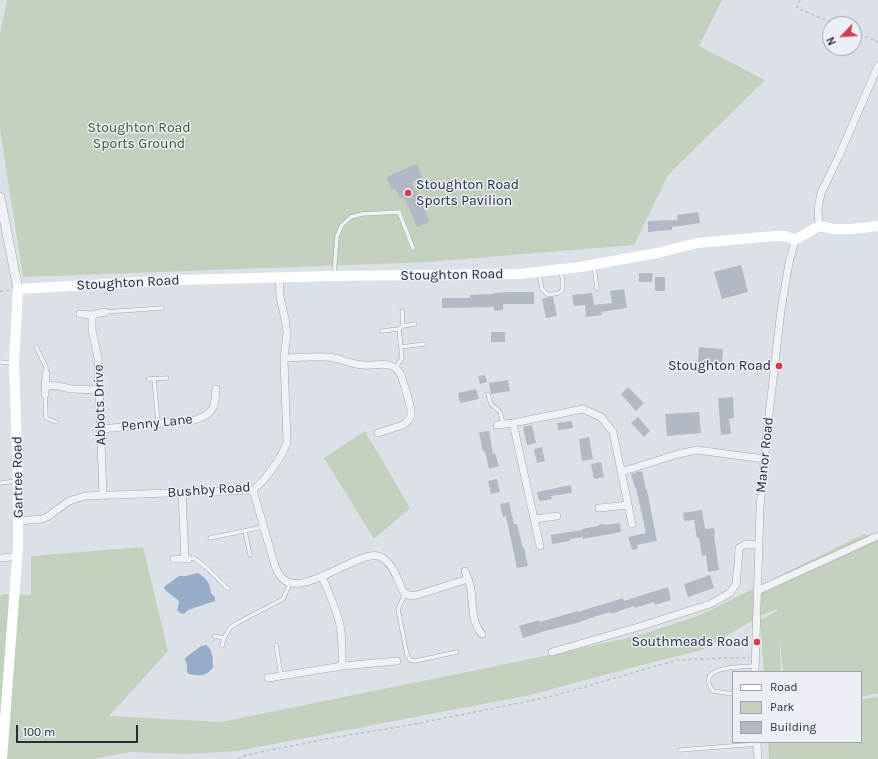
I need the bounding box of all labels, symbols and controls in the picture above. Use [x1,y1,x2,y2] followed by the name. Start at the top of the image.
[822,16,862,56] north arrow
[824,35,839,47] text: N
[87,120,191,152] park label: Stoughton Road Sports Ground
[416,177,519,210] place label: Stoughton Road Sports Pavilion
[403,188,413,198] marker: Stoughton Road Sports Pavilion
[400,266,504,284] street label: Stoughton Road
[76,272,180,294] street label: Stoughton Road
[668,358,771,374] place label: Stoughton Road
[774,361,784,371] marker: Stoughton Road
[90,364,110,446] street label: Abbots Drive
[121,411,193,435] street label: Penny Lane
[753,416,777,494] street label: Manor Road
[9,436,27,518] street label: Gartree Road
[167,479,251,501] street label: Bushby Road
[631,634,749,650] place label: Southmeads Road
[752,637,762,647] marker: Southmeads Road
[732,671,862,743] legend
[770,680,798,694] text: Road
[770,700,794,714] text: Park
[18,717,140,743] scale bar
[770,720,816,734] text: Building
[23,725,55,739] text: 100 m

